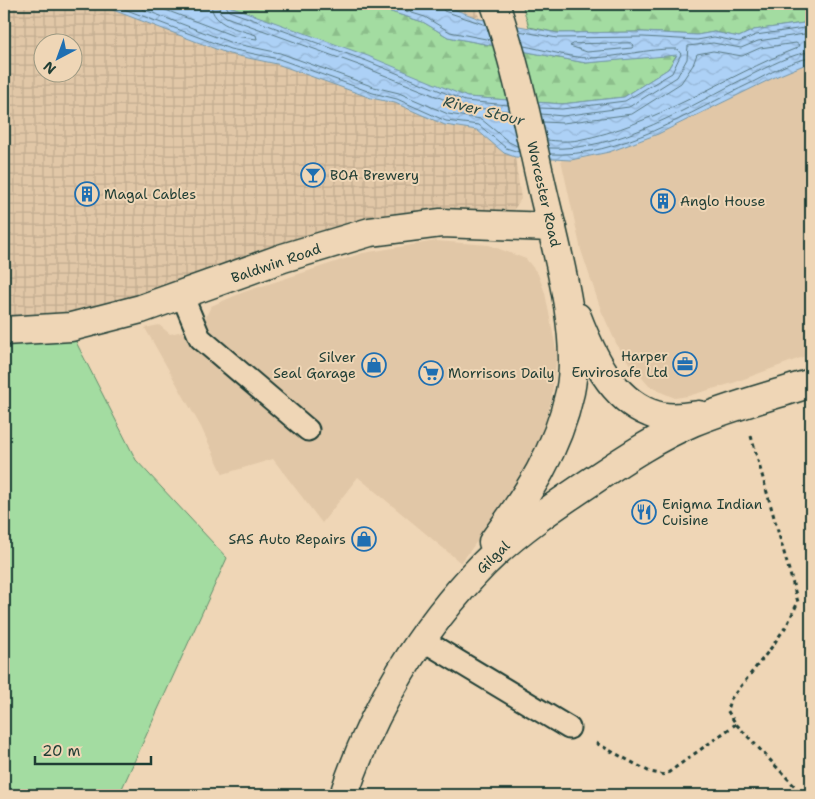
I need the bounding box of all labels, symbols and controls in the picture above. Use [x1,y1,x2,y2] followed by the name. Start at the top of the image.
[32,32,82,82] north arrow
[39,57,60,78] text: N
[441,91,528,131] water label: River Stour
[523,139,565,249] street label: Worcester Road
[300,162,326,188] bar icon: BOA Brewery
[330,166,419,184] place label: BOA Brewery
[74,181,100,207] building icon: Magal Cables
[104,185,196,203] place label: Magal Cables
[650,188,676,214] building icon: Anglo House
[680,192,766,210] place label: Anglo House
[229,239,323,287] street label: Baldwin Road
[571,347,668,381] place label: Harper Envirosafe Ltd
[273,348,356,382] place label: Silver Seal Garage
[672,351,698,377] office icon: Harper Envirosafe Ltd
[361,352,387,378] shop icon: Silver Seal Garage
[418,360,444,386] supermarket icon: Morrisons Daily
[448,364,555,382] place label: Morrisons Daily
[662,495,763,529] place label: Enigma Indian Cuisine
[631,499,657,525] restaurant icon: Enigma Indian Cuisine
[351,526,377,552] shop icon: SAS Auto Repairs
[228,530,346,548] place label: SAS Auto Repairs
[472,536,514,577] street label: Gilgal
[35,734,151,766] scale bar
[42,741,81,761] text: 20 m

